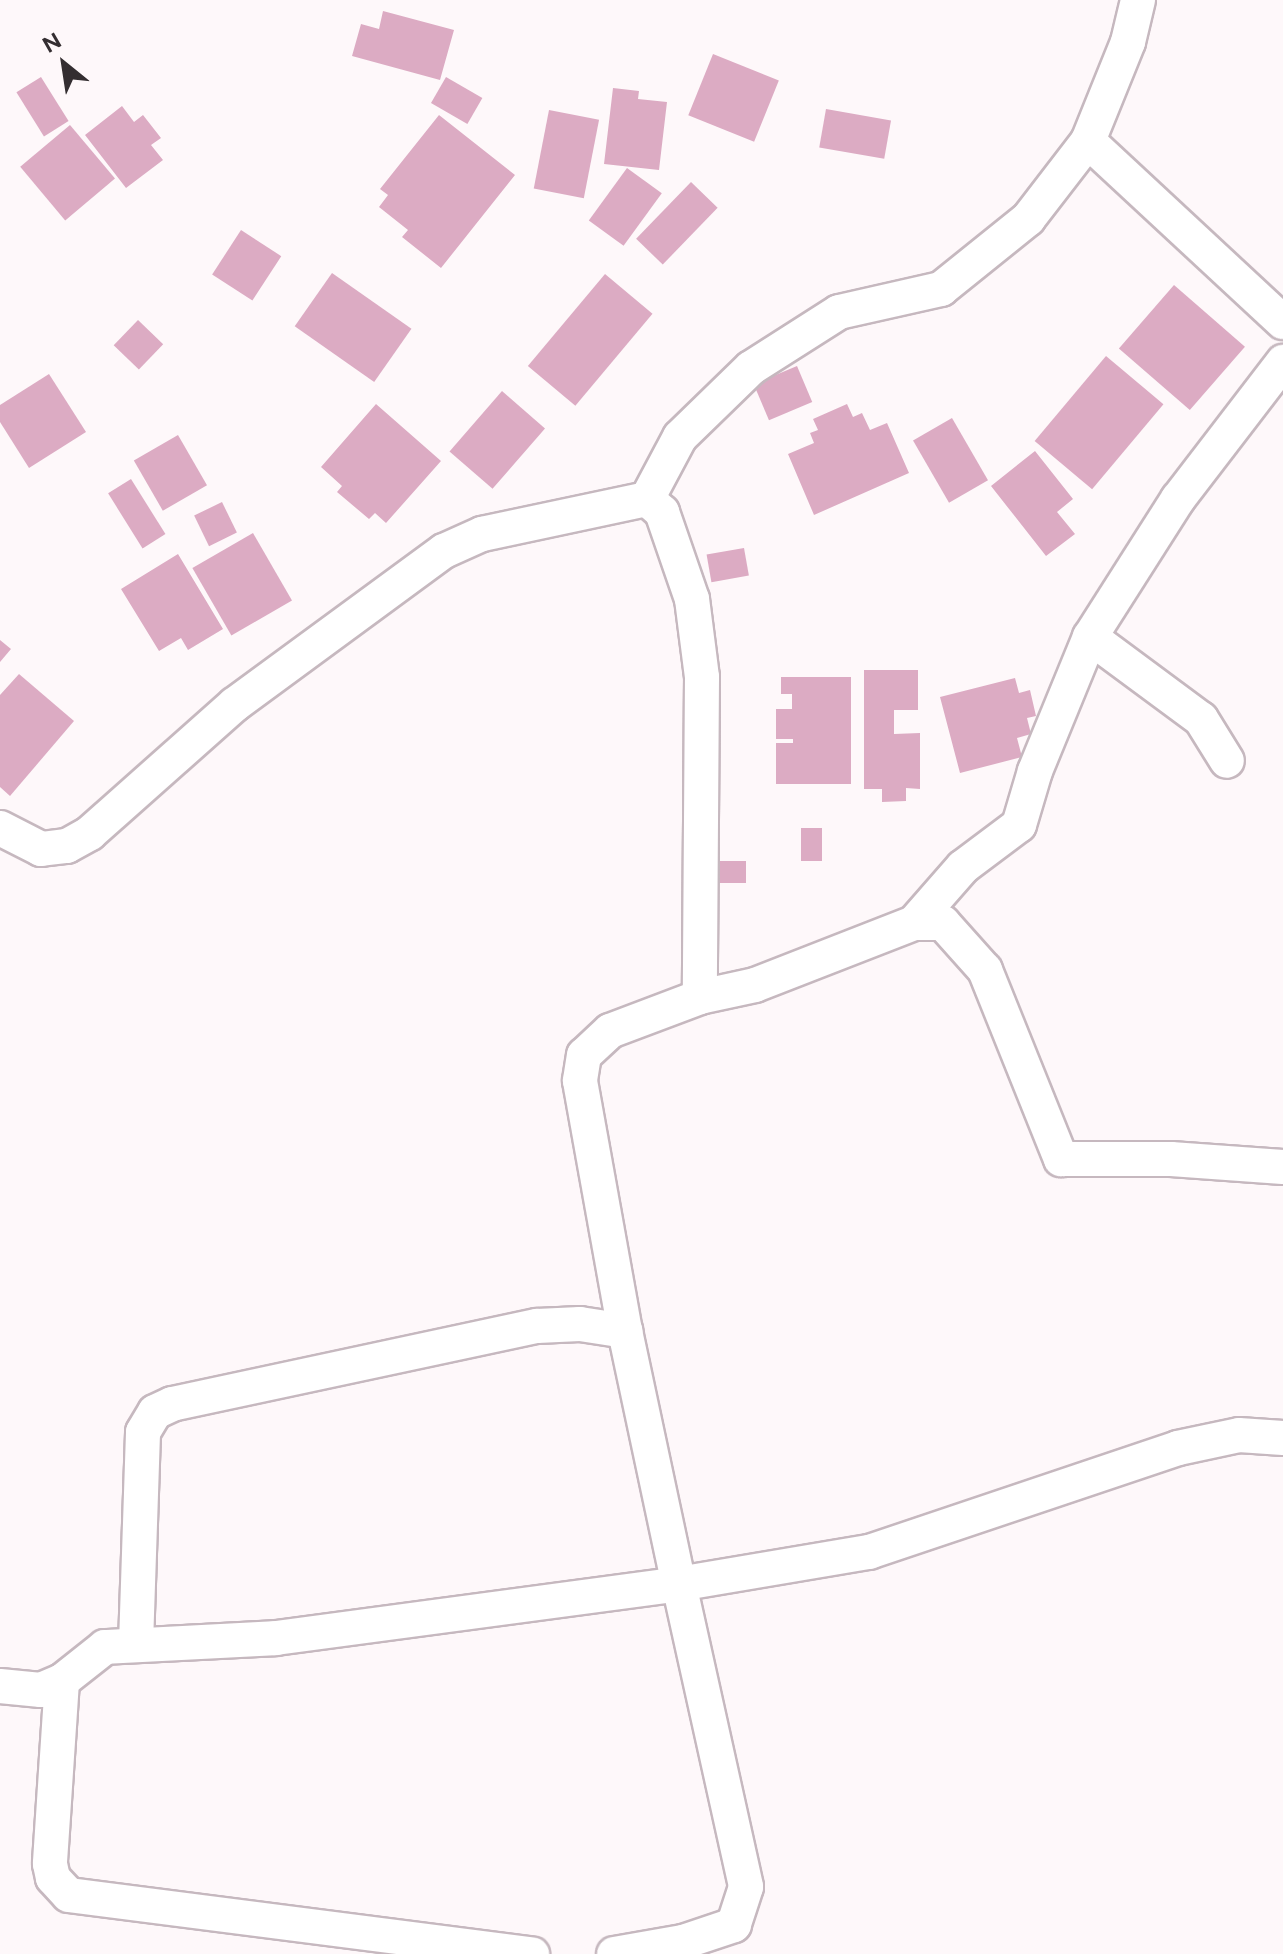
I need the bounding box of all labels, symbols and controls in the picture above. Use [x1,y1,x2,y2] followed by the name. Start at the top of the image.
[24,24,104,104] north arrow
[38,27,66,59] text: N

